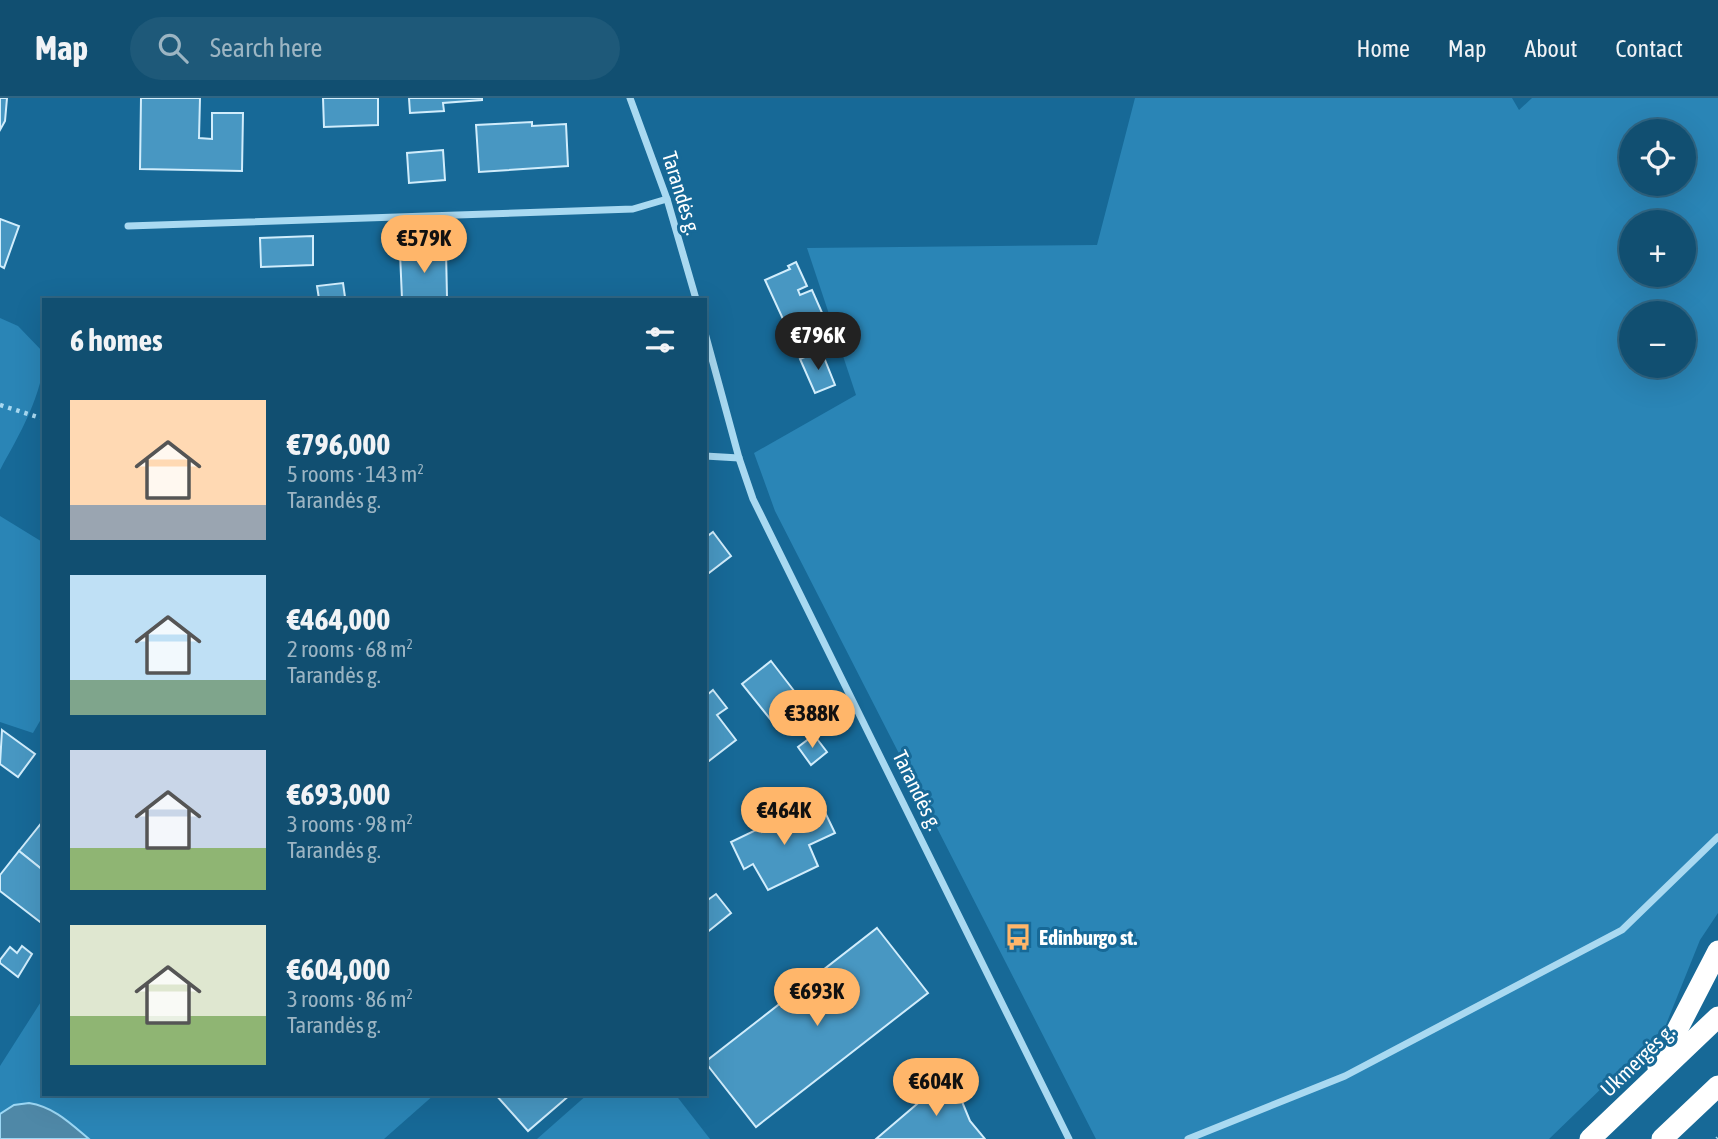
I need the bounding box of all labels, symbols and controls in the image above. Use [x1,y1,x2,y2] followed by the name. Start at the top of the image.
[130,17,620,80] search box
[35,29,88,67] text: Map
[154,29,192,67] icon: search
[210,33,322,63] text: Search here
[1356,35,1410,62] text: Home
[1448,35,1486,62] text: Map
[1524,35,1577,62] text: About
[1615,35,1683,62] text: Contact
[1619,119,1696,378] map controls
[1619,119,1696,196] button: locate
[658,148,706,238] street label: Tarandės g.
[1619,210,1696,287] button: +
[375,216,473,275] pin: €579K
[397,225,451,251] text: €579K
[1619,301,1696,378] button: −
[769,313,867,372] pin: €796K
[641,321,679,359] icon: filters
[791,322,845,348] text: €796K
[70,323,163,357] text: 6 homes
[287,427,390,461] text: €796,000
[126,428,210,512] icon: home
[287,461,424,487] text: 5 rooms · 143 m²
[287,487,381,513] text: Tarandės g.
[287,602,390,636] text: €464,000
[126,603,210,687] icon: home
[287,636,413,662] text: 2 rooms · 68 m²
[287,662,381,688] text: Tarandės g.
[763,690,861,750] pin: €388K
[785,700,839,726] text: €388K
[888,746,948,834] street label: Tarandės g.
[287,777,390,811] text: €693,000
[126,778,210,862] icon: home
[735,788,833,847] pin: €464K
[757,797,811,823] text: €464K
[287,811,413,837] text: 3 rooms · 98 m²
[287,837,381,863] text: Tarandės g.
[1003,922,1033,952] bus stop icon: Edinburgo st.
[1039,925,1137,949] place label: Edinburgo st.
[287,952,390,986] text: €604,000
[126,953,210,1037] icon: home
[768,968,866,1028] pin: €693K
[790,978,844,1004] text: €693K
[287,986,413,1012] text: 3 rooms · 86 m²
[287,1012,381,1038] text: Tarandės g.
[1595,1019,1679,1101] street label: Ukmergės g.
[887,1058,985,1118] pin: €604K
[909,1068,963,1094] text: €604K

